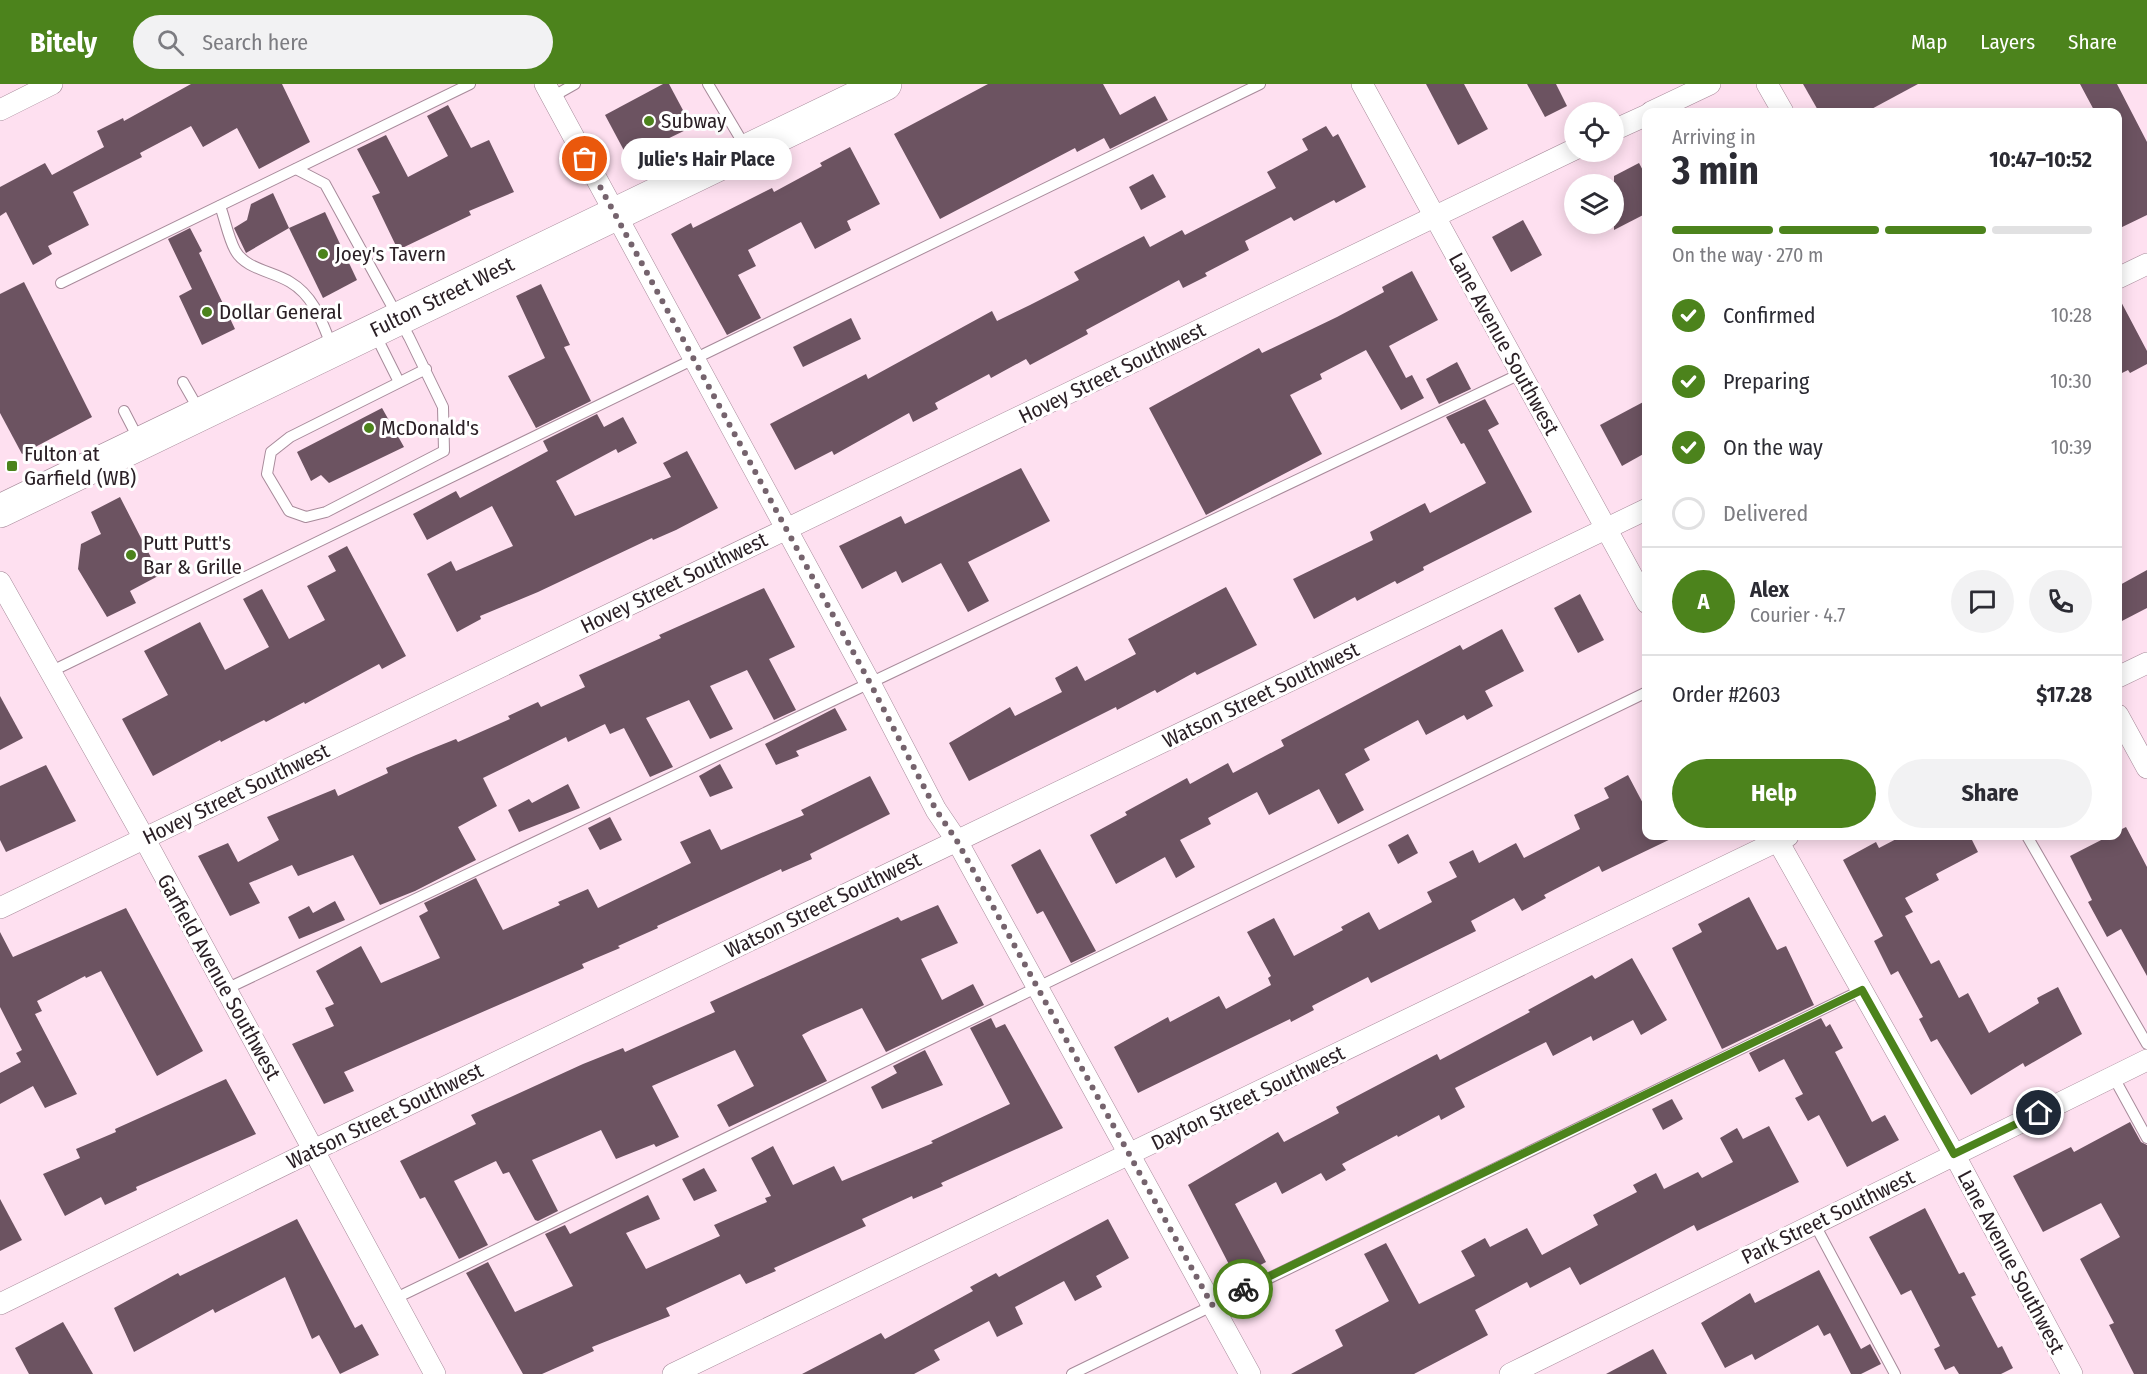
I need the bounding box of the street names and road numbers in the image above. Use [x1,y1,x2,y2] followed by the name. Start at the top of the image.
[1443,248,1565,440] street label: Lane Avenue Southwest
[366,251,518,343] street label: Fulton Street West
[1014,316,1210,430] street label: Hovey Street Southwest
[576,526,772,640] street label: Hovey Street Southwest
[1159,636,1364,754] street label: Watson Street Southwest
[138,737,334,851] street label: Hovey Street Southwest
[721,846,926,964] street label: Watson Street Southwest
[152,870,286,1084] street label: Garfield Avenue Southwest
[1147,1040,1349,1156] street label: Dayton Street Southwest
[283,1057,488,1175] street label: Watson Street Southwest
[1737,1164,1919,1270] street label: Park Street Southwest
[1952,1166,2070,1358] street label: Lane Avenue Southwest

